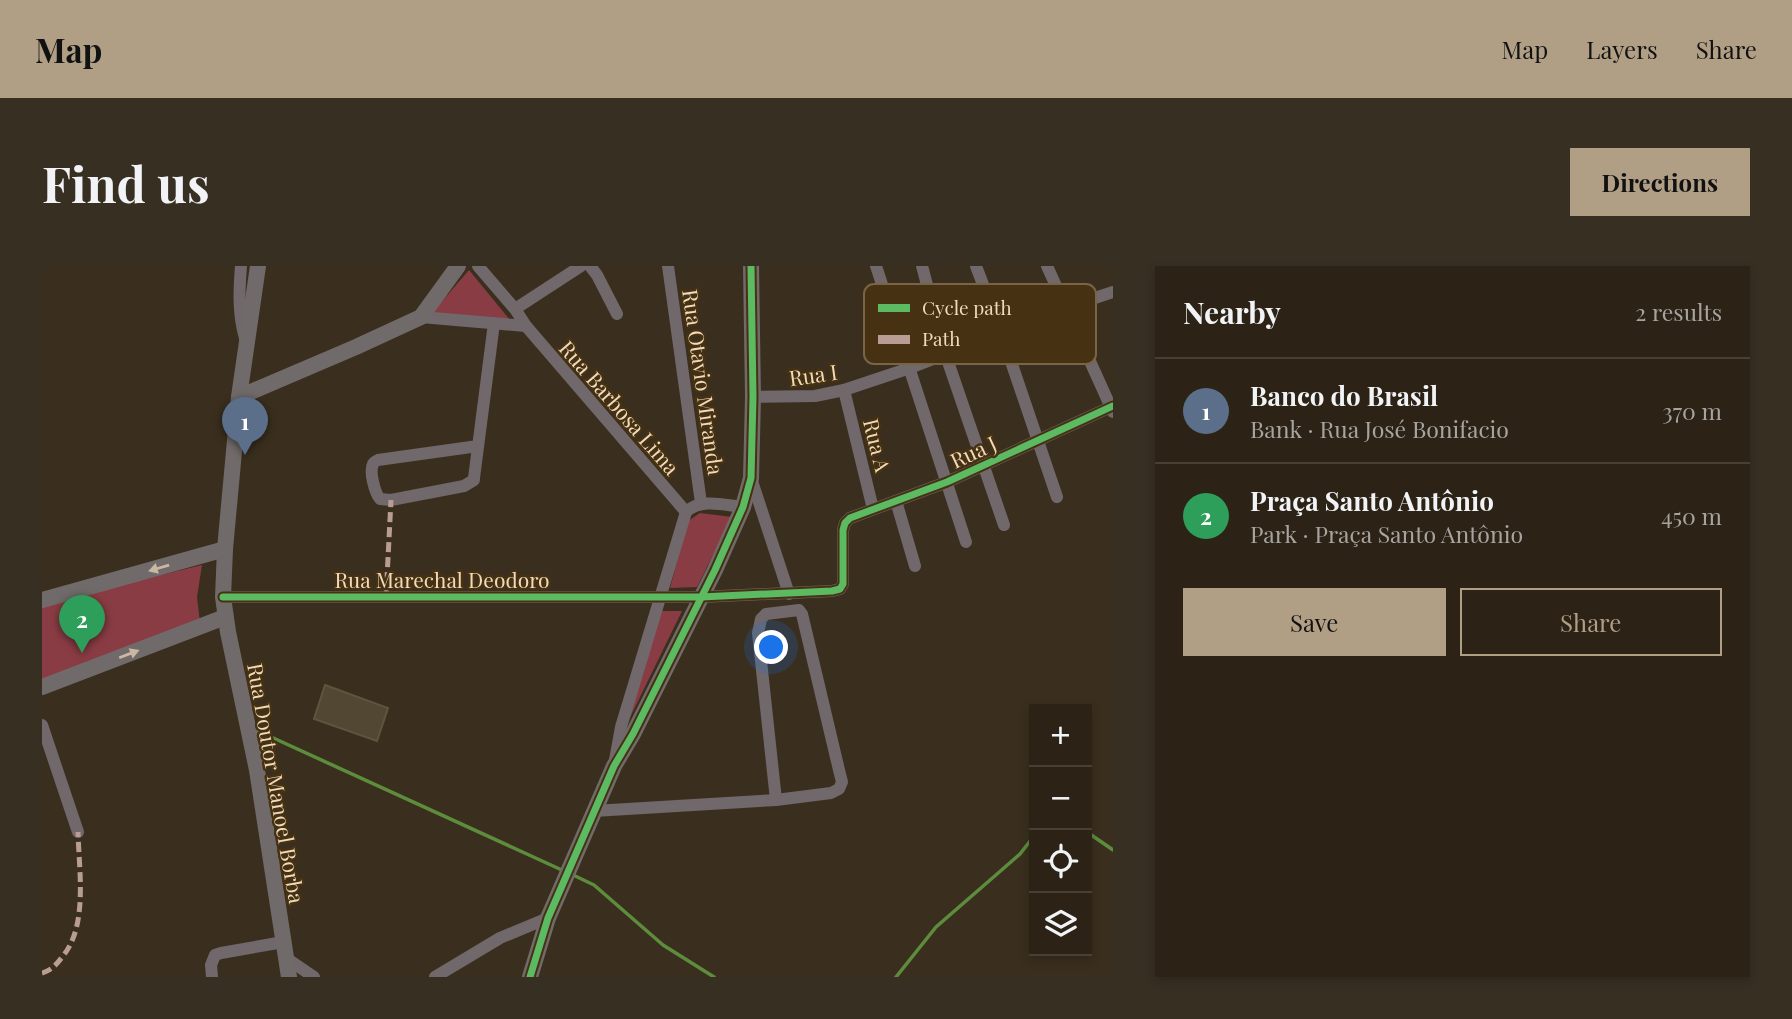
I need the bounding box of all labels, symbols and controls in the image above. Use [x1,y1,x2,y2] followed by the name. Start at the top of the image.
[35,27,102,71] text: Map
[1502,33,1548,65] text: Map
[1586,33,1658,65] text: Layers
[1696,33,1757,65] text: Share
[1570,148,1750,216] button: Directions
[42,150,210,215] text: Find us
[864,284,1096,364] legend
[677,287,731,477] street label: Rua Otavio Miranda
[1183,292,1281,332] text: Nearby
[922,294,1012,320] text: Cycle path
[1635,296,1722,327] text: 2 results
[922,325,960,351] text: Path
[554,334,687,481] street label: Rua Barbosa Lima
[787,357,839,391] street label: Rua I
[1250,378,1438,413] text: Banco do Brasil
[1202,395,1210,426] text: 1
[1662,395,1722,426] text: 370 m
[222,397,268,455] pin: 1
[1250,413,1509,444] text: Bank · Rua José Bonifacio
[858,416,898,475] street label: Rua A
[945,428,1001,474] street label: Rua J
[1250,483,1494,518] text: Praça Santo Antônio
[1200,500,1212,531] text: 2
[1661,500,1722,531] text: 450 m
[1250,518,1523,549] text: Park · Praça Santo Antônio
[148,563,169,573] one-way arrow
[334,565,550,593] street label: Rua Marechal Deodoro
[1183,588,1446,656] button: Save
[1460,588,1722,656] button: Share
[59,595,105,653] pin: 2
[754,630,788,664] your location
[118,648,139,659] one-way arrow
[242,661,312,906] street label: Rua Doutor Manoel Borba
[1029,704,1092,956] map controls
[1029,704,1092,767] button: +
[1029,767,1092,830] button: −
[1029,830,1092,893] button: locate
[1029,893,1092,956] button: layers

